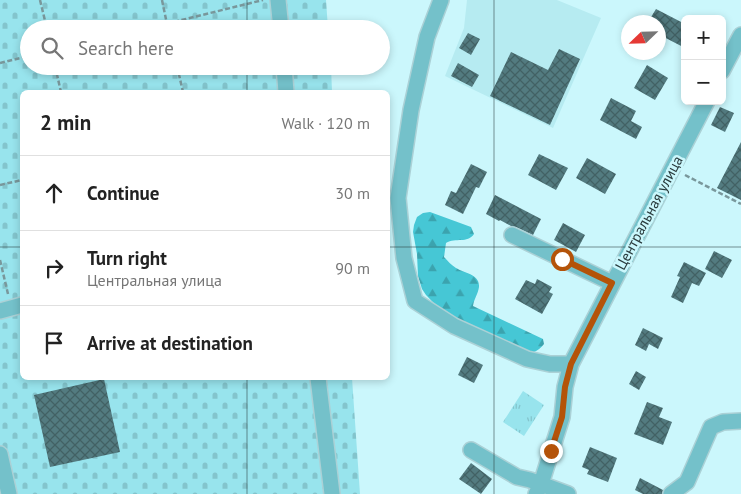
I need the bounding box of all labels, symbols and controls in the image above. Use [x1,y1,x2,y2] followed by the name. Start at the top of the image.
[621,15,666,60] north arrow
[681,15,726,105] map controls
[681,15,726,60] button: +
[20,20,390,75] search box
[38,34,66,62] icon: search
[78,36,174,60] text: Search here
[681,60,726,105] button: −
[40,109,91,136] text: 2 min
[281,113,370,133] text: Walk · 120 m
[610,152,687,273] street label: Центральная улица
[40,179,68,207] icon: ahead
[87,181,159,205] text: Continue
[335,183,370,203] text: 30 m
[87,246,167,270] text: Turn right
[551,248,574,271] route start
[40,254,68,282] icon: right
[335,258,370,278] text: 90 m
[87,270,222,290] text: Центральная улица
[40,329,68,357] icon: arrive
[87,331,253,355] text: Arrive at destination
[540,440,563,463] route end

